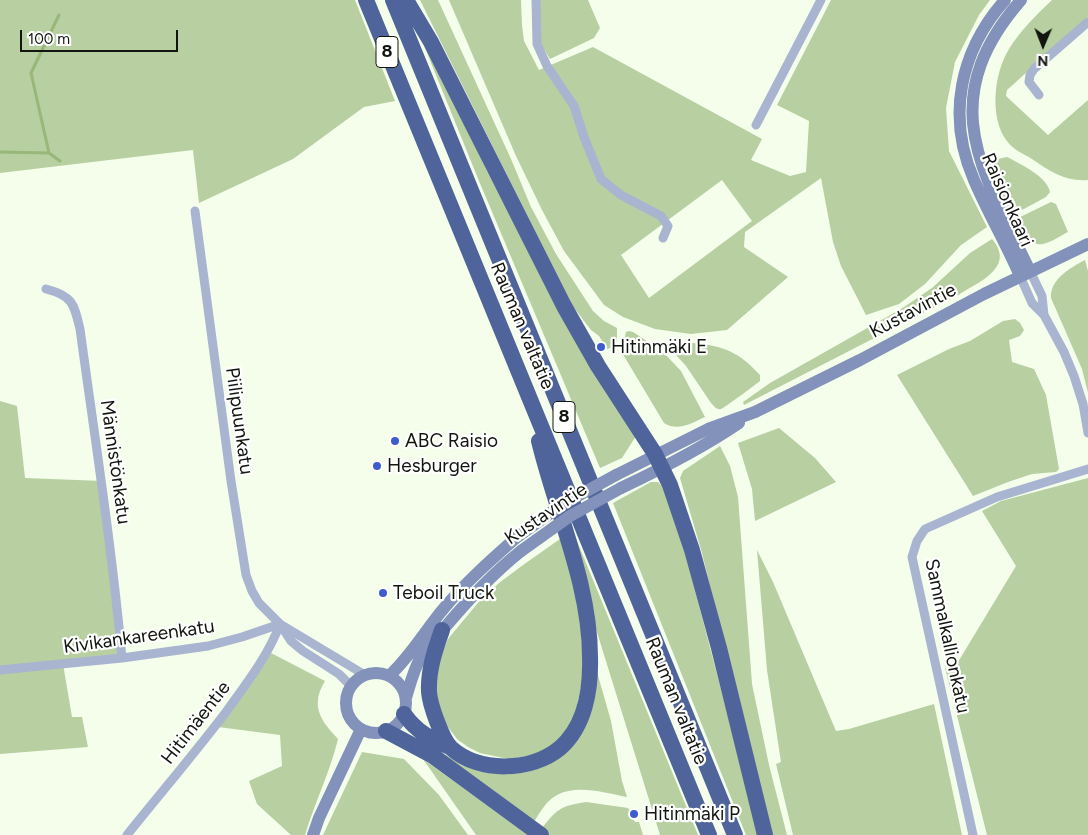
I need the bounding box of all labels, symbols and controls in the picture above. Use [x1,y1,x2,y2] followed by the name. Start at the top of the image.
[22,20,180,52] scale bar
[1018,20,1068,70] north arrow
[28,30,70,48] text: 100 m
[376,36,398,68] road number: 8
[1037,52,1048,69] text: N
[976,150,1038,250] street label: Raisionkaari
[485,259,559,393] street label: Rauman valtatie
[866,279,960,343] street label: Kustavintie
[611,336,707,358] place label: Hitinmäki E
[595,341,607,353] marker: Hitinmäki E
[220,366,258,476] street label: Piilipuunkatu
[95,398,135,526] street label: Männistönkatu
[553,402,575,432] road number: 8
[405,430,498,452] place label: ABC Raisio
[389,435,401,447] marker: ABC Raisio
[387,455,477,477] place label: Hesburger
[371,460,383,472] marker: Hesburger
[500,478,592,550] street label: Kustavintie
[920,557,974,715] street label: Sammalkallionkatu
[393,582,494,604] place label: Teboil Truck
[377,587,389,599] marker: Teboil Truck
[62,615,216,659] street label: Kivikankareenkatu
[640,634,712,768] street label: Rauman valtatie
[157,677,235,769] street label: Hitimäentie
[644,803,740,825] place label: Hitinmäki P
[628,808,640,820] marker: Hitinmäki P

